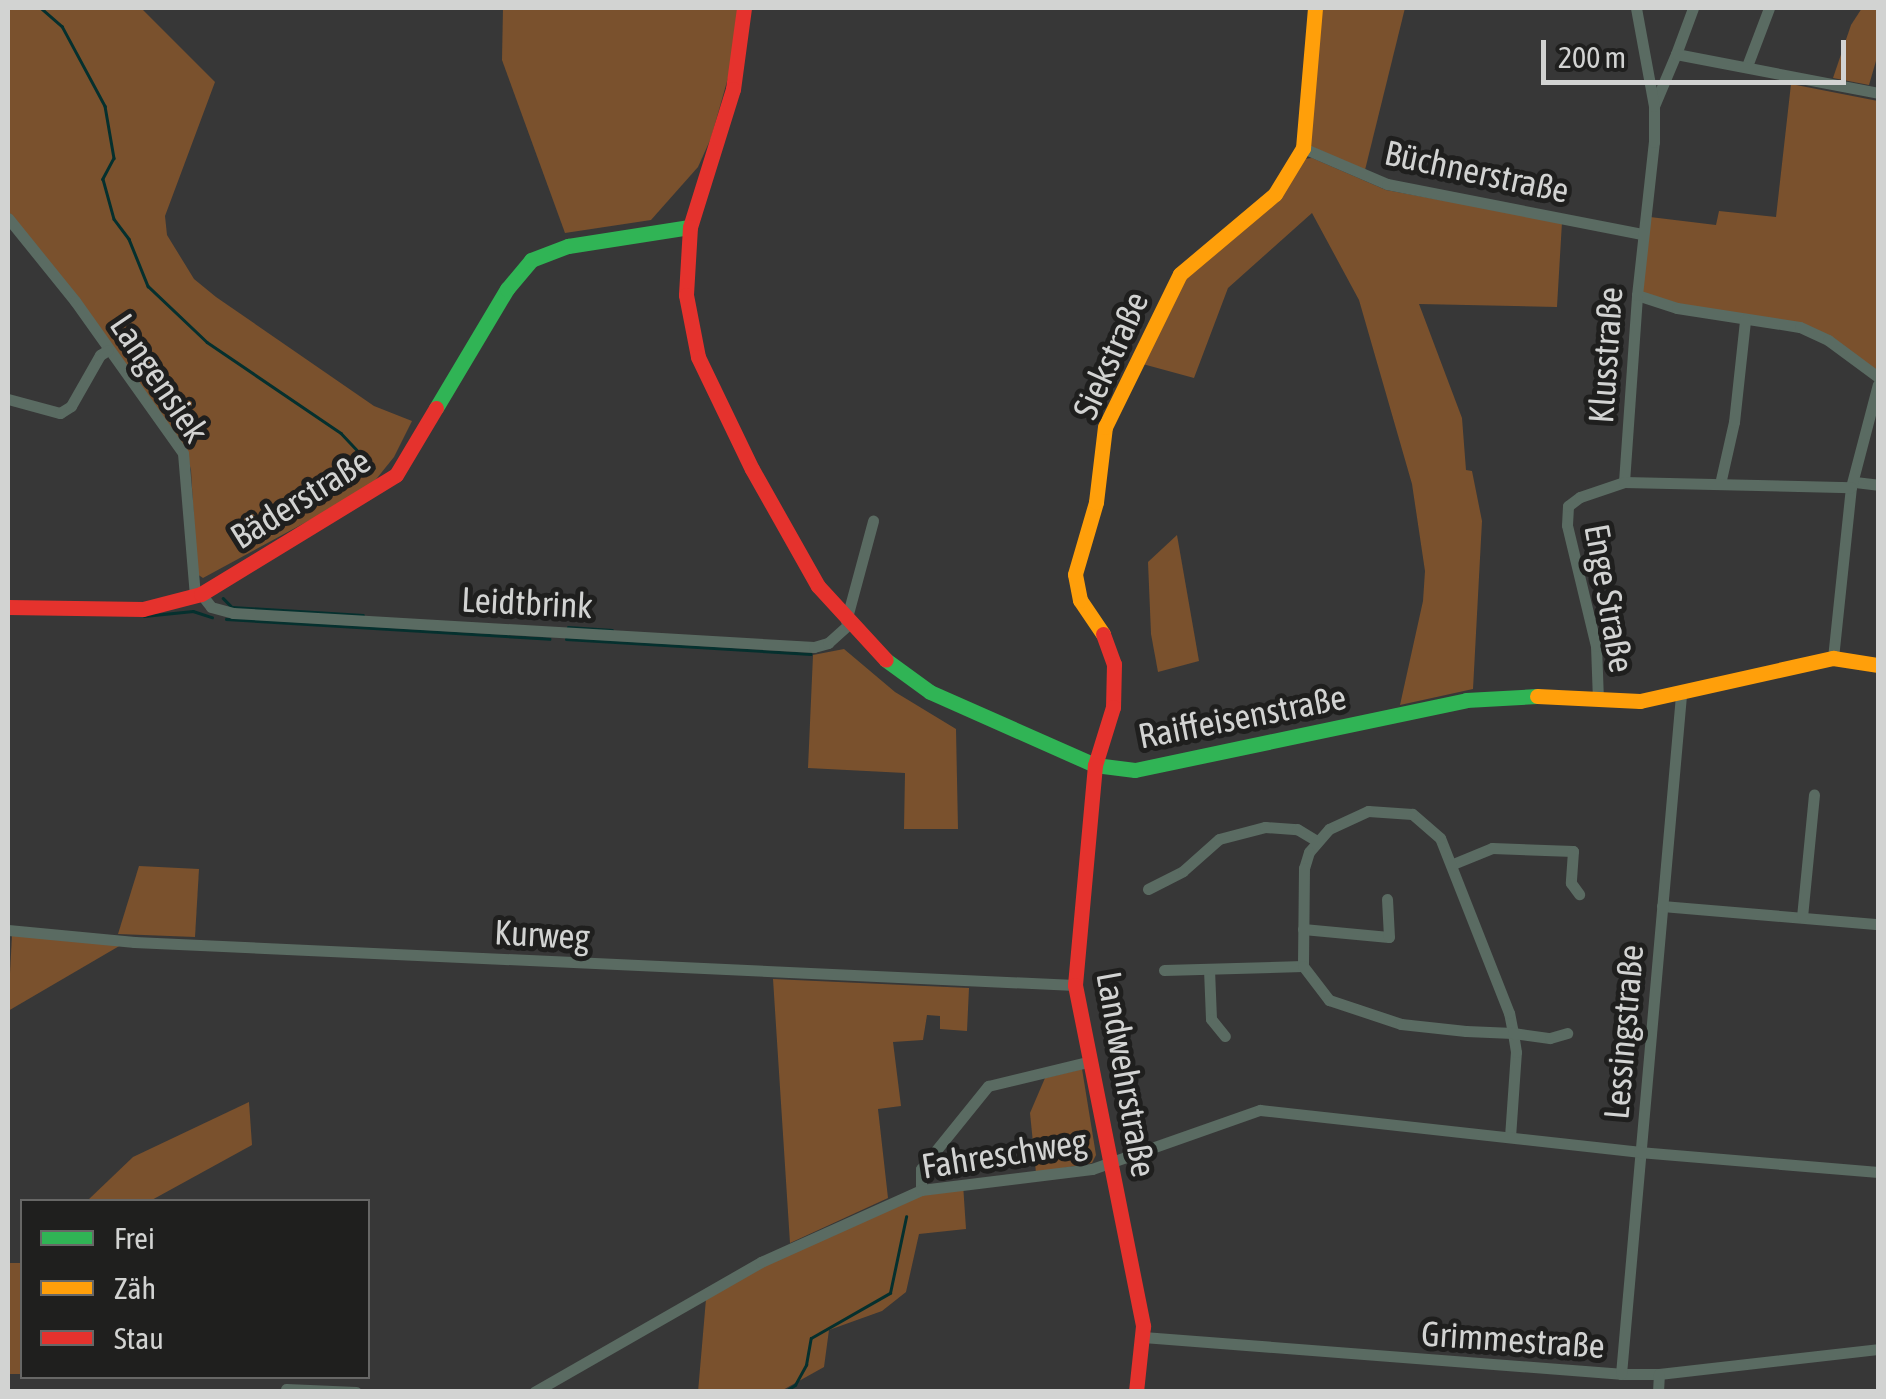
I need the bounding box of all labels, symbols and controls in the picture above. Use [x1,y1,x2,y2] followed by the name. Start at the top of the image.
[1546,20,1851,82] scale bar
[1558,40,1626,74] text: 200 m
[1381,131,1573,211] street label: Büchnerstraße
[1063,285,1157,425] street label: Siekstraße
[1579,286,1631,424] street label: Klusstraße
[102,306,218,450] street label: Langensiek
[223,439,377,557] street label: Bäderstraße
[1576,521,1644,675] street label: Enge Straße
[460,578,594,626] street label: Leidtbrink
[1135,675,1349,757] street label: Raiffeisenstraße
[493,911,591,957] street label: Kurweg
[1594,943,1652,1121] street label: Lessingstraße
[1088,968,1166,1180] street label: Landwehrstraße
[918,1119,1090,1187] street label: Fahreschweg
[20,1199,370,1379] legend
[114,1221,155,1255] text: Frei
[114,1271,156,1305] text: Zäh
[1420,1312,1606,1366] street label: Grimmestraße
[114,1321,164,1355] text: Stau

